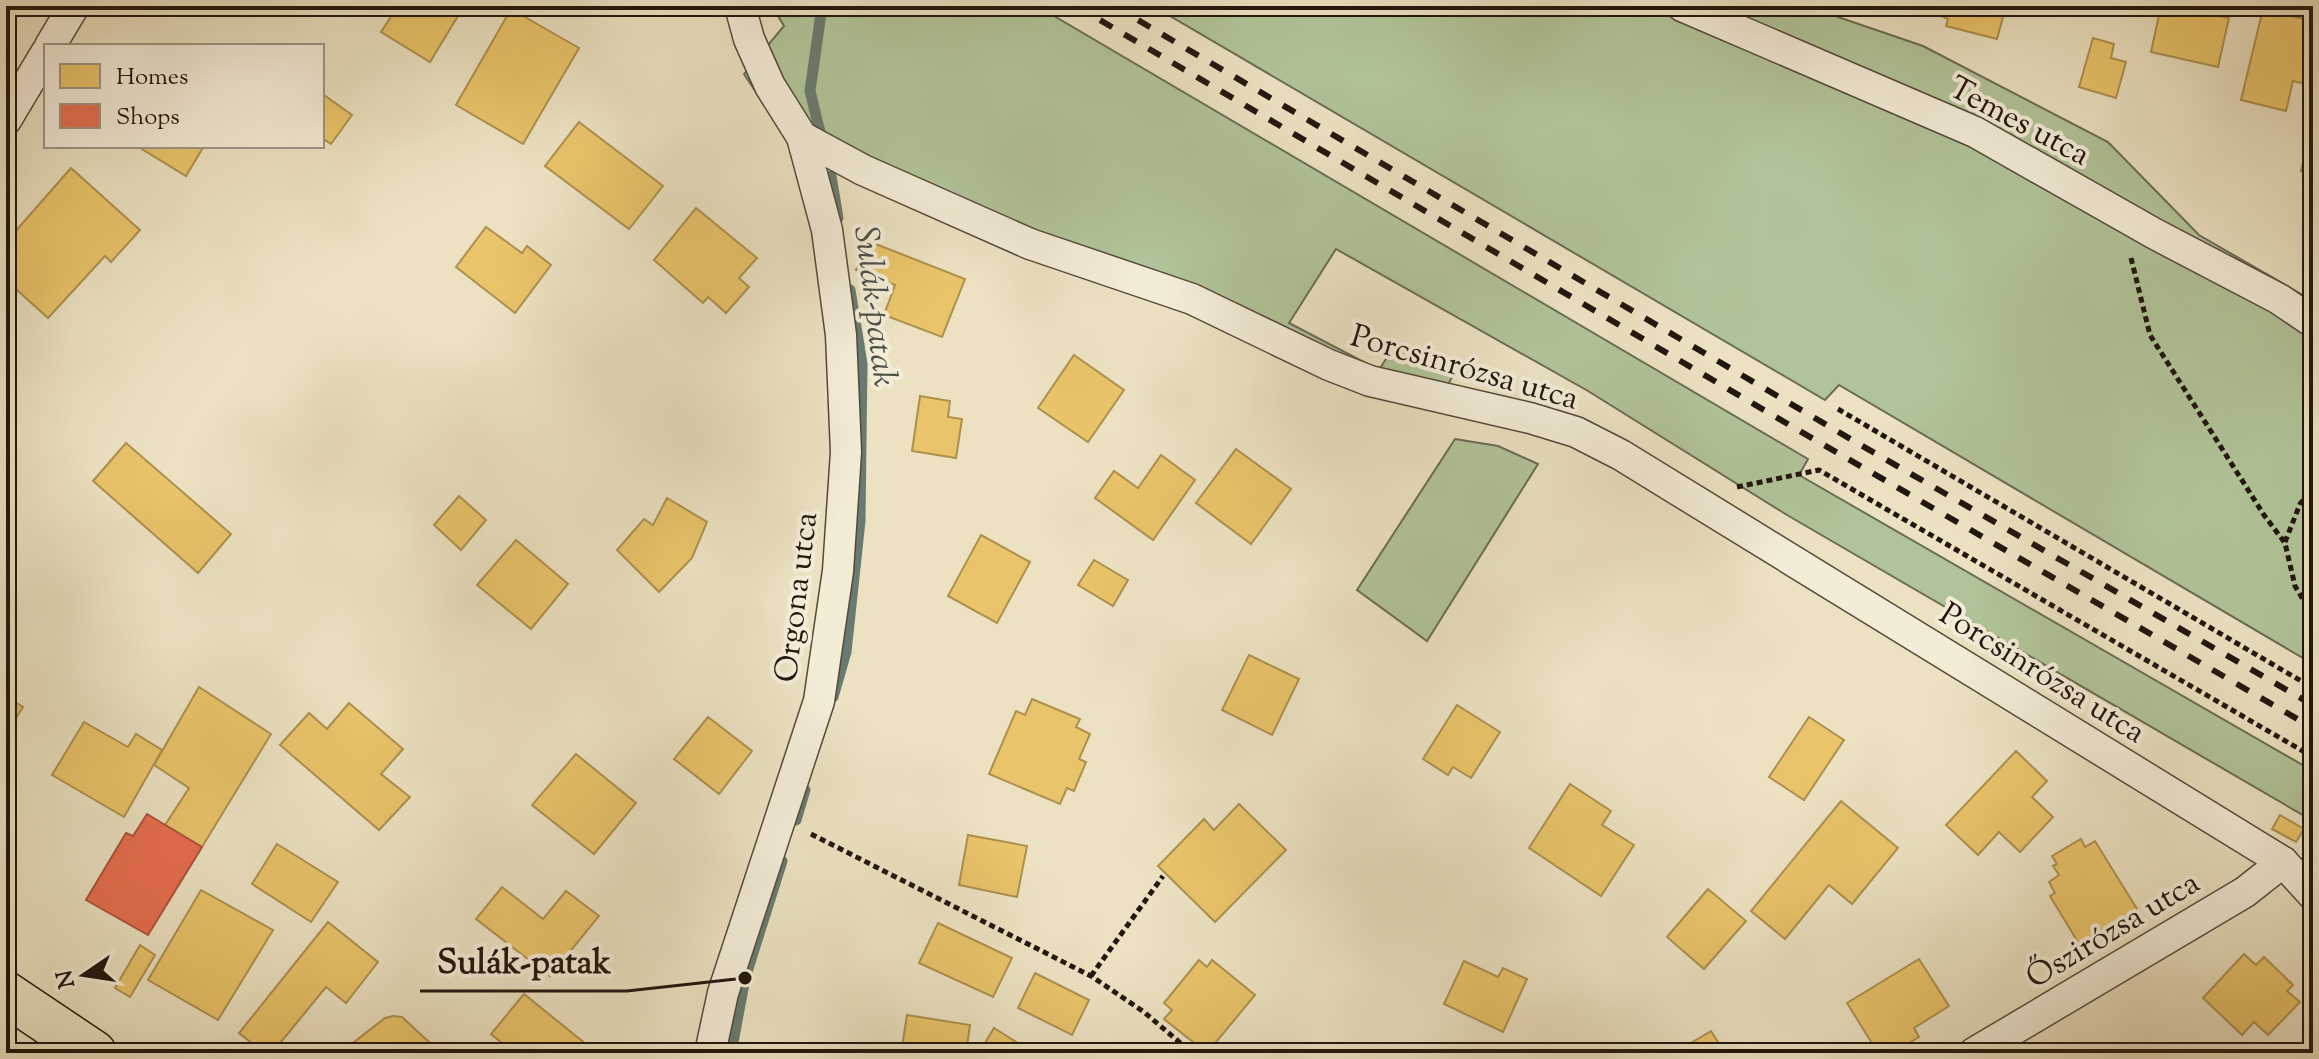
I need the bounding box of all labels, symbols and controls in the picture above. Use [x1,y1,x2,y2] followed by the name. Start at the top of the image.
[44,44,324,148] legend
[116,61,188,95] text: Homes
[1940,66,2097,179] street label: Temes utca
[116,101,180,135] text: Shops
[839,223,908,390] water label: Sulák-patak
[1345,314,1584,423] street label: Porcsinrózsa utca
[765,509,831,685] street label: Orgona utca
[1929,593,2154,757] street label: Porcsinrózsa utca
[2018,861,2209,1002] street label: Őszirózsa utca
[420,933,627,991] callout: Sulák-patak
[44,935,124,1015] north arrow
[437,940,612,989] text: Sulák-patak
[50,966,85,991] text: N

